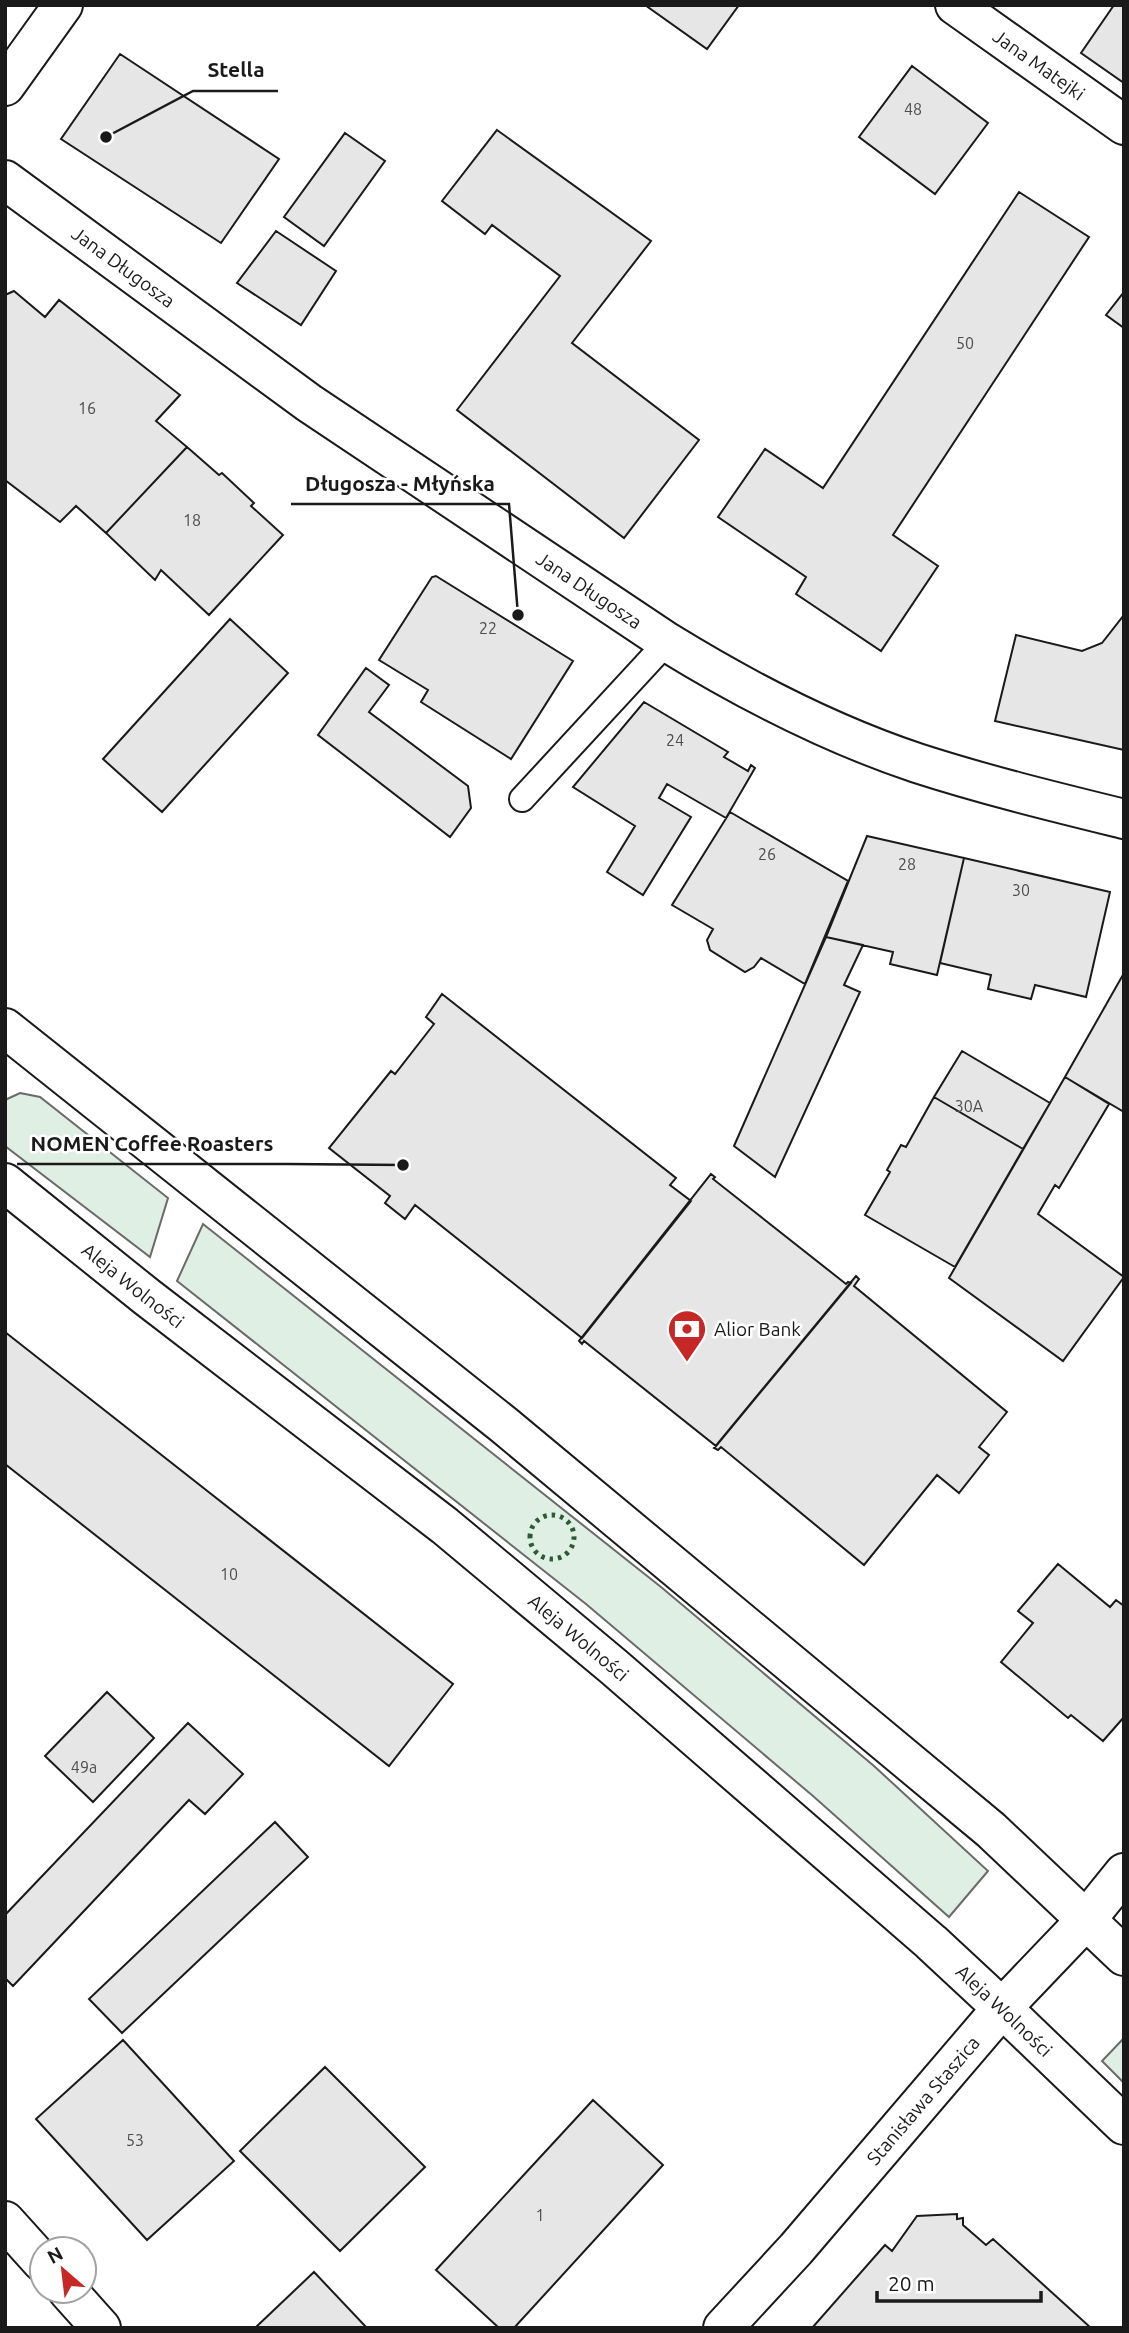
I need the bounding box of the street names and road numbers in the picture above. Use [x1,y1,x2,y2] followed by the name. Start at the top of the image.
[989,25,1089,105] street label: Jana Matejki
[68,222,179,312] street label: Jana Długosza
[532,547,646,633] street label: Jana Długosza
[78,1238,188,1332] street label: Aleja Wolności
[524,1589,633,1686] street label: Aleja Wolności
[952,1960,1057,2061] street label: Aleja Wolności
[862,2032,984,2169] street label: Stanisława Staszica

